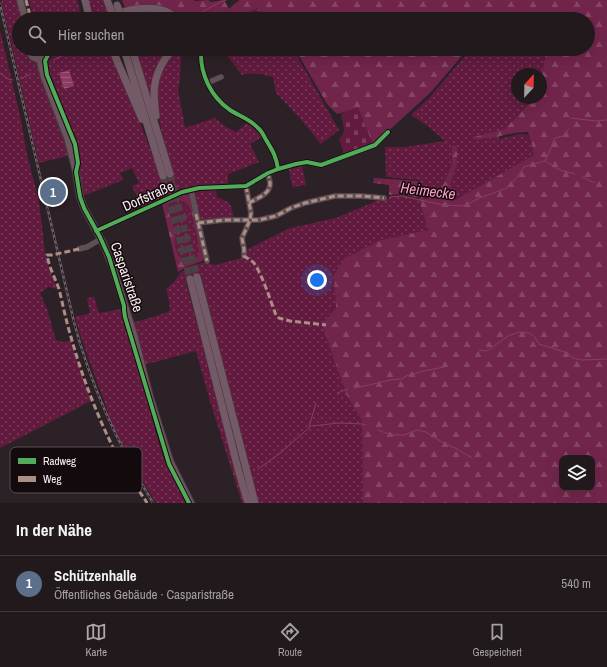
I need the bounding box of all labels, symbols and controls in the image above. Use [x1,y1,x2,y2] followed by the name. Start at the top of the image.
[12,12,595,56] search box
[26,23,48,45] icon: search
[58,24,124,45] text: Hier suchen
[511,68,547,104] north arrow
[40,177,66,207] pin: 1
[120,177,176,215] street label: Dorfstraße
[399,177,457,204] water label: Heimecke
[107,240,147,314] street label: Casparistraße
[307,270,327,290] your location
[10,447,142,493] legend
[43,454,76,468] text: Radweg
[559,455,595,491] map controls
[559,455,595,491] button: layers
[43,472,61,486] text: Weg
[16,518,92,541] text: In der Nähe
[54,565,137,586] text: Schützenhalle
[26,575,32,592] text: 1
[561,575,591,592] text: 540 m
[54,586,234,603] text: Öffentliches Gebäude · Casparistraße
[85,621,107,659] tab: Karte
[278,621,302,659] tab: Route
[473,621,522,659] tab: Gespeichert

